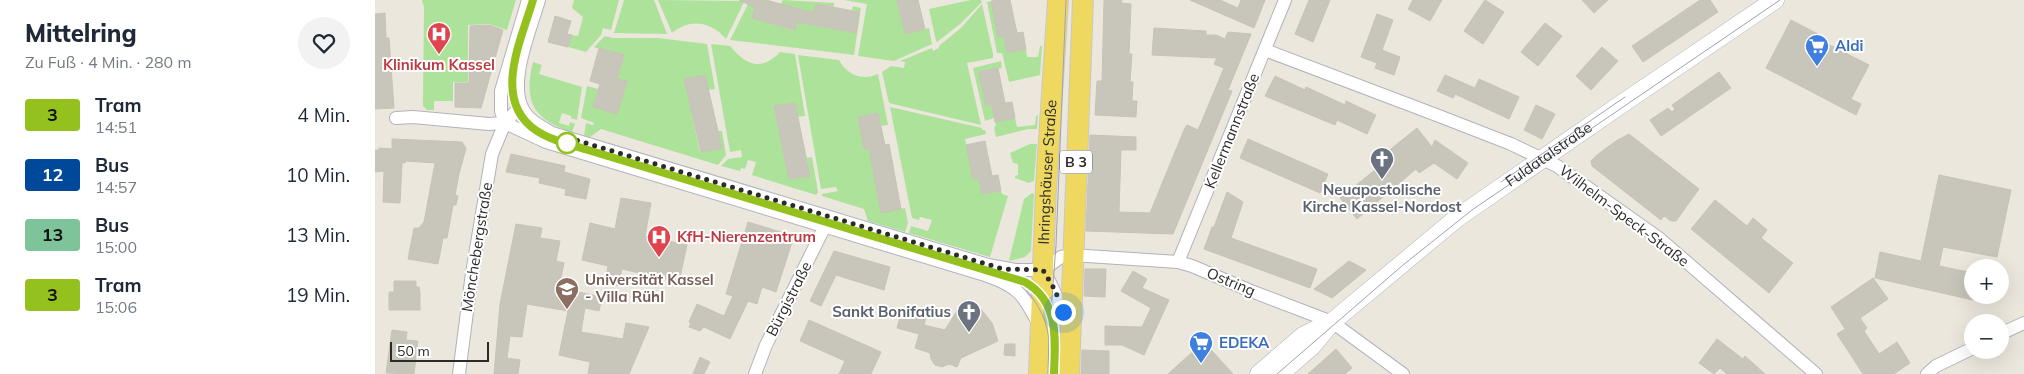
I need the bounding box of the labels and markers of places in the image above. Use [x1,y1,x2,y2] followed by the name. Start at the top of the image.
[426,21,452,55] hospital icon: Klinikum Kassel
[1804,33,1830,67] supermarket icon: Aldi
[1835,36,1863,55] place label: Aldi
[383,55,495,74] place label: Klinikum Kassel
[556,132,578,154] unlabelled marker
[1369,146,1395,180] church icon: Neuapostolische Kirche Kassel-Nordost
[1303,180,1462,216] place label: Neuapostolische Kirche Kassel-Nordost
[646,224,672,258] hospital icon: KfH-Nierenzentrum
[677,227,816,246] place label: KfH-Nierenzentrum
[585,270,714,306] place label: Universität Kassel - Villa Rühl
[554,276,580,310] school or university icon: Universität Kassel - Villa Rühl
[956,299,982,333] church icon: Sankt Bonifatius
[832,302,951,321] place label: Sankt Bonifatius
[1188,330,1214,364] supermarket icon: EDEKA
[1219,333,1270,352] place label: EDEKA

